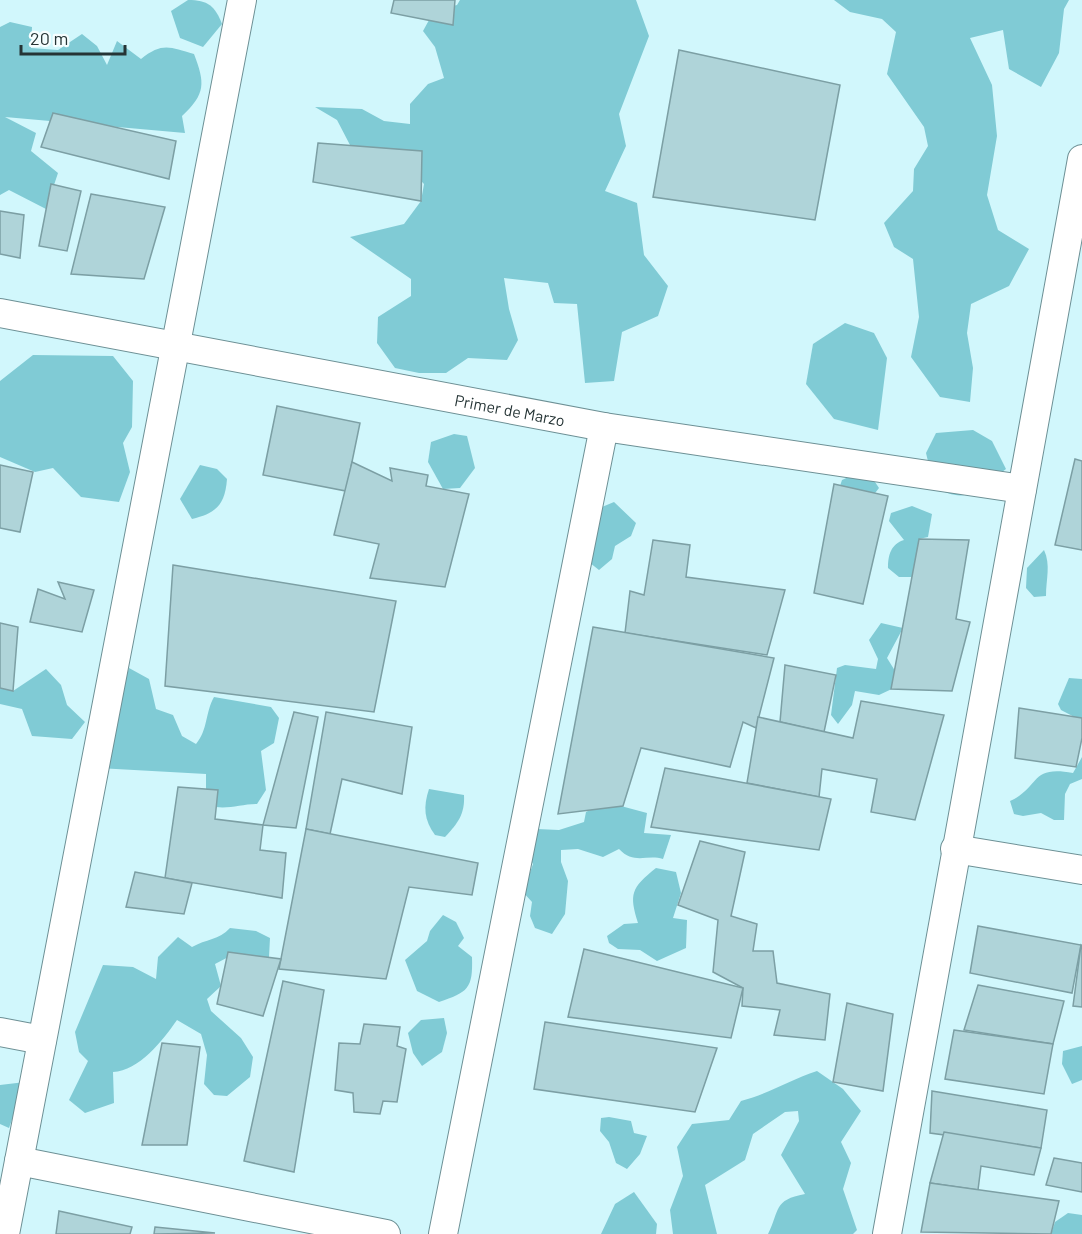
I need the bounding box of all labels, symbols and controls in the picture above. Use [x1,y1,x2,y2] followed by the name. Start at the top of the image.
[21,18,124,56] scale bar
[30,27,68,49] text: 20 m
[453,390,567,429] street label: Primer de Marzo

